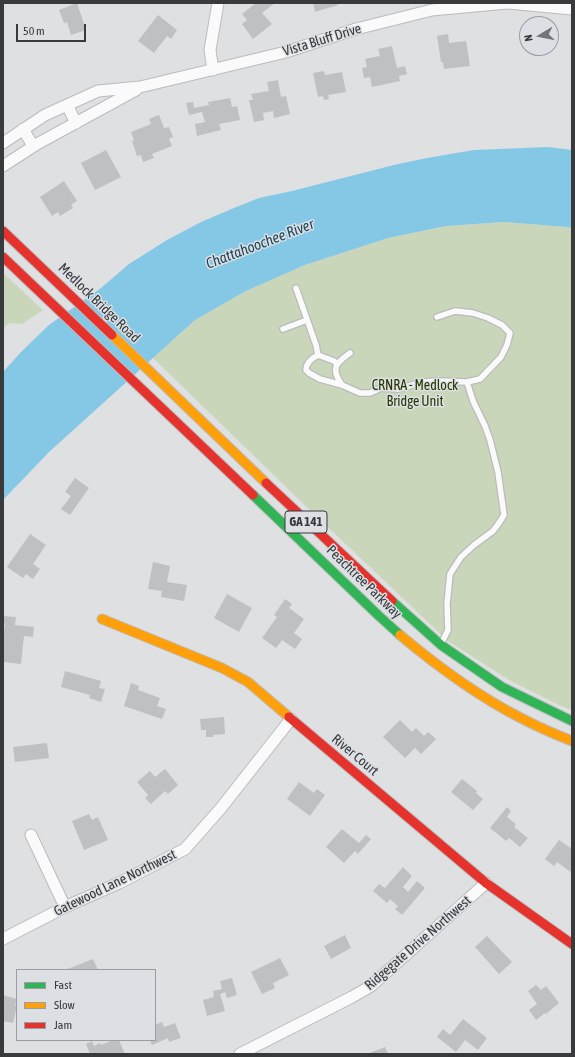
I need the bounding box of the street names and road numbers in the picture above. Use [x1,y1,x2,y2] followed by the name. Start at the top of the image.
[281,20,363,60] street label: Vista Bluff Drive
[55,260,143,346] street label: Medlock Bridge Road
[285,511,327,533] road number: GA 141
[323,542,405,622] street label: Peachtree Parkway
[328,731,382,779] street label: River Court
[51,846,179,920] street label: Gatewood Lane Northwest
[361,892,475,994] street label: Ridgegate Drive Northwest

